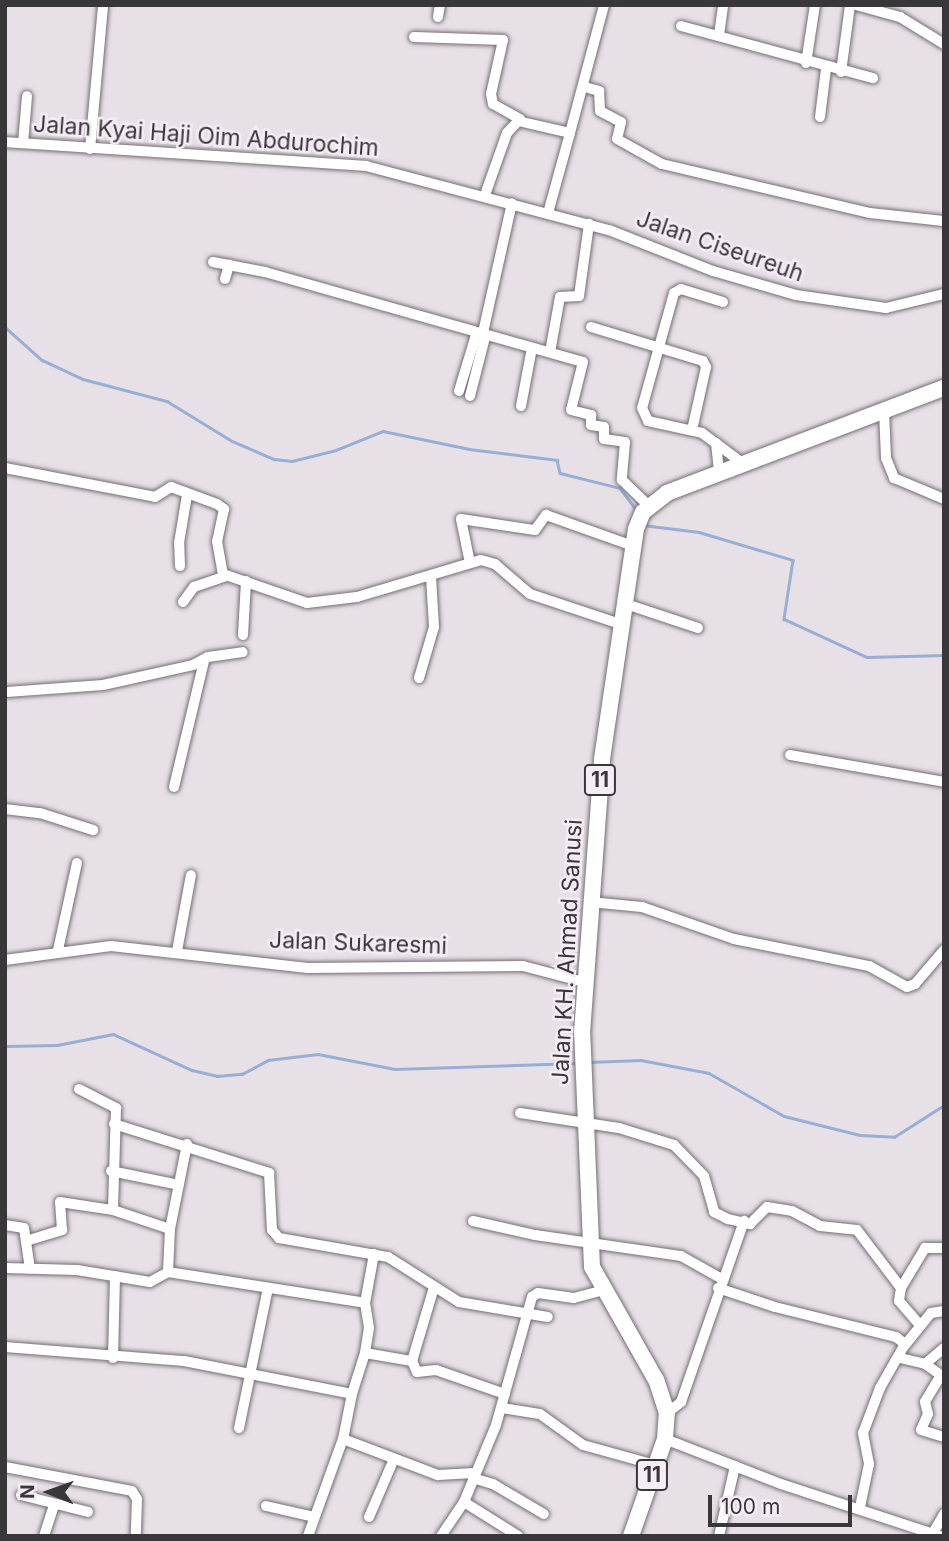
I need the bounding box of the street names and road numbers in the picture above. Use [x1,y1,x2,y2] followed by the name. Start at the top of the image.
[32,110,380,162] street label: Jalan Kyai Haji Oim Abdurochim
[633,204,807,288] street label: Jalan Ciseureuh
[582,762,618,798] road number: 11
[546,819,588,1085] street label: Jalan KH. Ahmad Sanusi
[269,926,447,960] street label: Jalan Sukaresmi
[634,1458,670,1492] road number: 11

